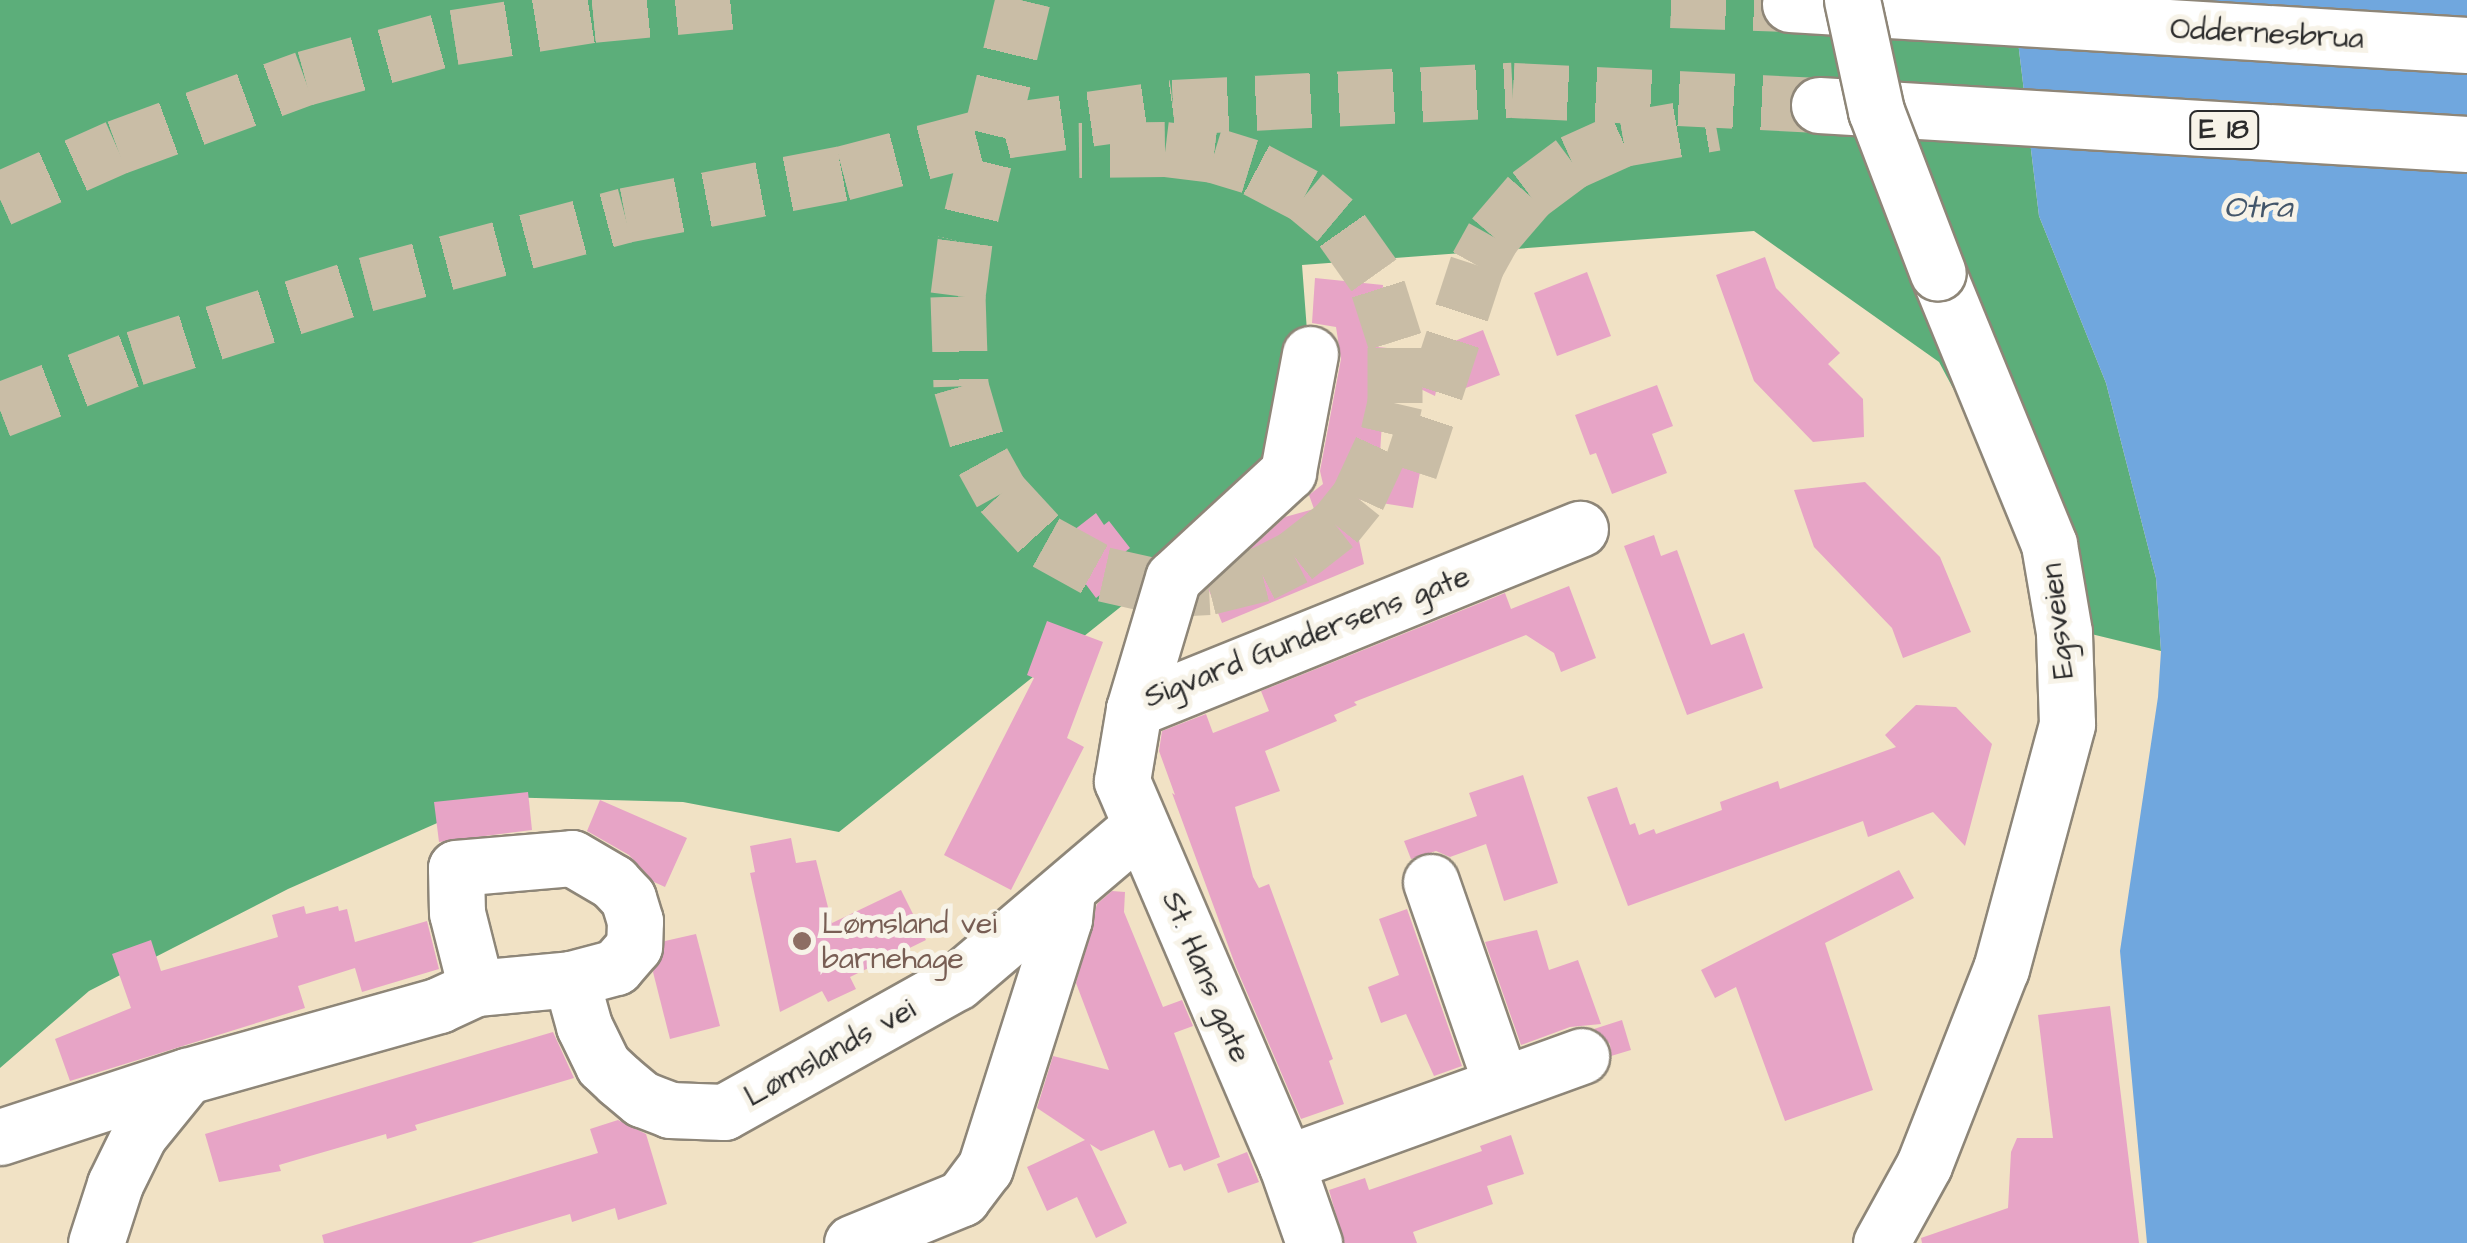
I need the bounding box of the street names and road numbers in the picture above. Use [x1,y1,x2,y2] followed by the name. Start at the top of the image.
[2169,11,2365,57] street label: Oddernesbrua
[2189,107,2259,153] road number: E 18
[1139,558,1475,716] street label: Sigvard Gundersens gate
[2034,562,2082,680] street label: Egsveien
[1154,886,1258,1068] street label: St. Hans gate
[738,991,922,1115] street label: Lømslands vei

